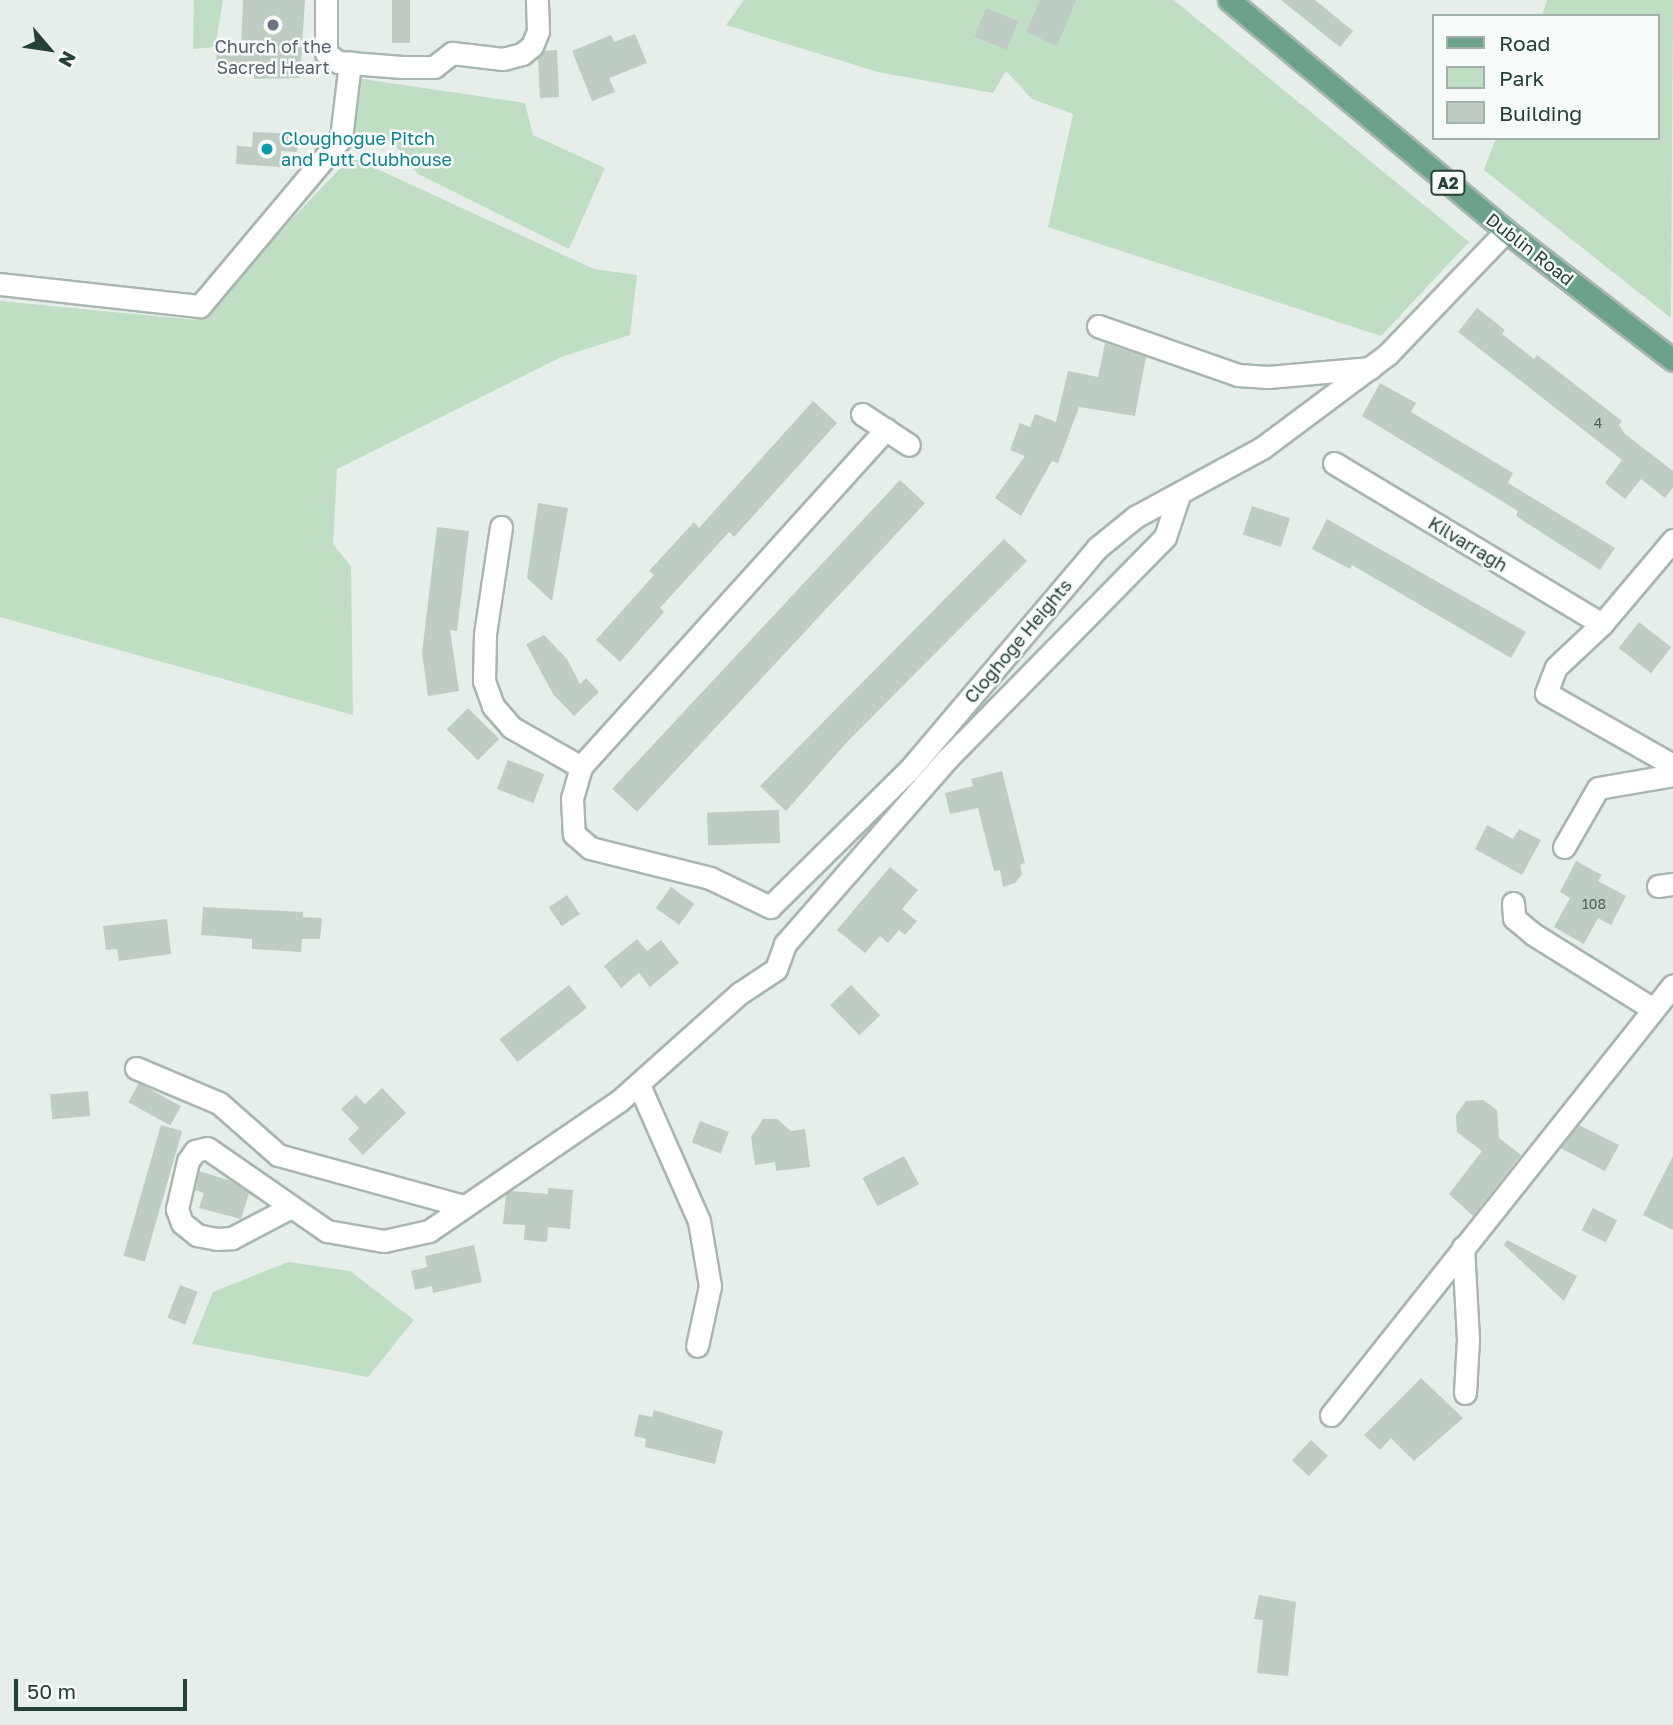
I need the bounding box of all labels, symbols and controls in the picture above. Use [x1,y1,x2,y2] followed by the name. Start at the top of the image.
[14,14,84,84] north arrow
[1432,14,1659,140] legend
[265,17,281,33] marker: Church of the Sacred Heart
[1499,30,1550,56] text: Road
[215,36,331,78] place label: Church of the Sacred Heart
[54,48,81,71] text: N
[1499,65,1544,91] text: Park
[1499,100,1582,126] text: Building
[281,128,452,170] place label: Cloughogue Pitch and Putt Clubhouse
[259,141,275,157] marker: Cloughogue Pitch and Putt Clubhouse
[1429,170,1467,196] road number: A2
[1482,208,1578,290] street label: Dublin Road
[1594,415,1602,431] house number: 4
[1424,512,1512,576] street label: Kilvarragh
[960,575,1076,707] street label: Cloghoge Heights
[1582,896,1606,912] house number: 108
[18,1666,191,1710] scale bar
[27,1678,76,1704] text: 50 m

